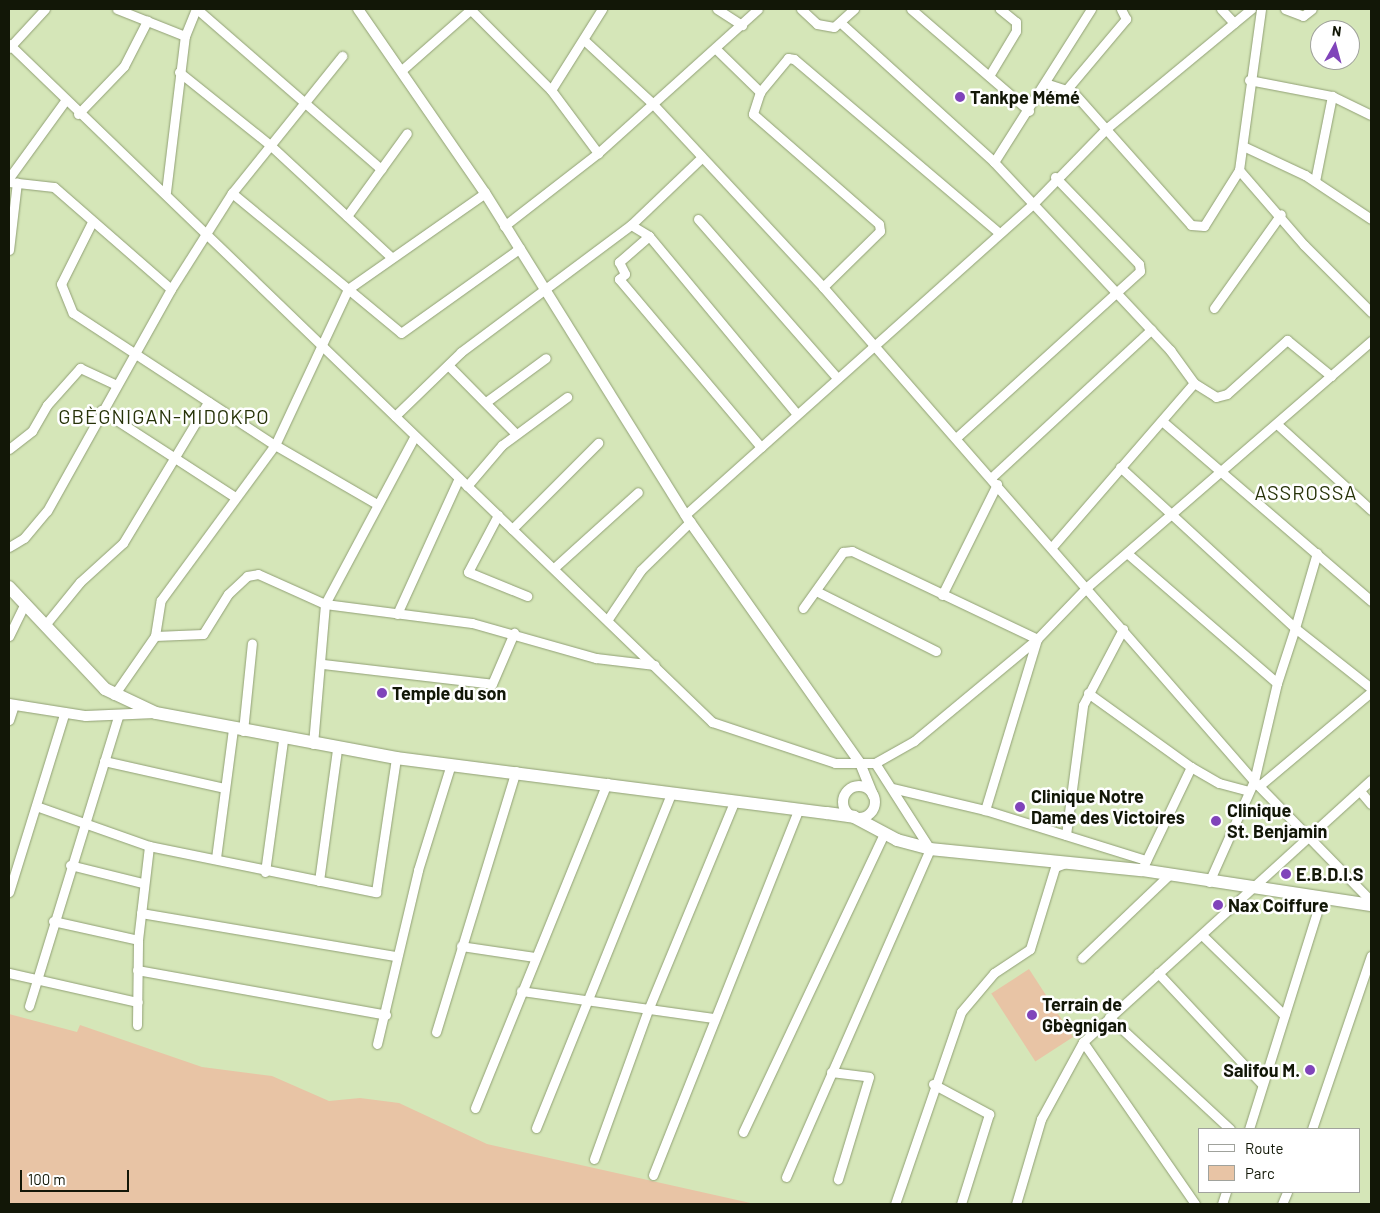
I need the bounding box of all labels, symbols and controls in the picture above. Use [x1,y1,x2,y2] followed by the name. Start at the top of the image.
[1310,20,1360,70] north arrow
[1331,22,1342,40] text: N
[970,86,1080,108] place label: Tankpe Mémé
[954,91,966,103] marker: Tankpe Mémé
[56,404,272,428] district label: GBÈGNIGAN-MIDOKPO
[1254,480,1358,504] district label: ASSROSSA
[392,682,506,704] place label: Temple du son
[376,687,388,699] marker: Temple du son
[1031,786,1185,829] place label: Clinique Notre Dame des Victoires
[1013,800,1027,814] marker: Clinique Notre Dame des Victoires
[1227,800,1327,842] place label: Clinique St. Benjamin
[1209,814,1223,828] marker: Clinique St. Benjamin
[1296,863,1363,885] place label: E.B.D.I.S
[1280,868,1292,880] marker: E.B.D.I.S
[1228,894,1329,916] place label: Nax Coiffure
[1212,899,1224,911] marker: Nax Coiffure
[1042,994,1127,1036] place label: Terrain de Gbègnigan
[1026,1009,1038,1021] marker: Terrain de Gbègnigan
[1223,1059,1300,1081] place label: Salifou M.
[1304,1064,1316,1076] marker: Salifou M.
[1198,1128,1360,1193] legend
[1245,1139,1284,1157] text: Route
[22,1160,131,1192] scale bar
[1245,1164,1275,1182] text: Parc
[28,1170,66,1188] text: 100 m

